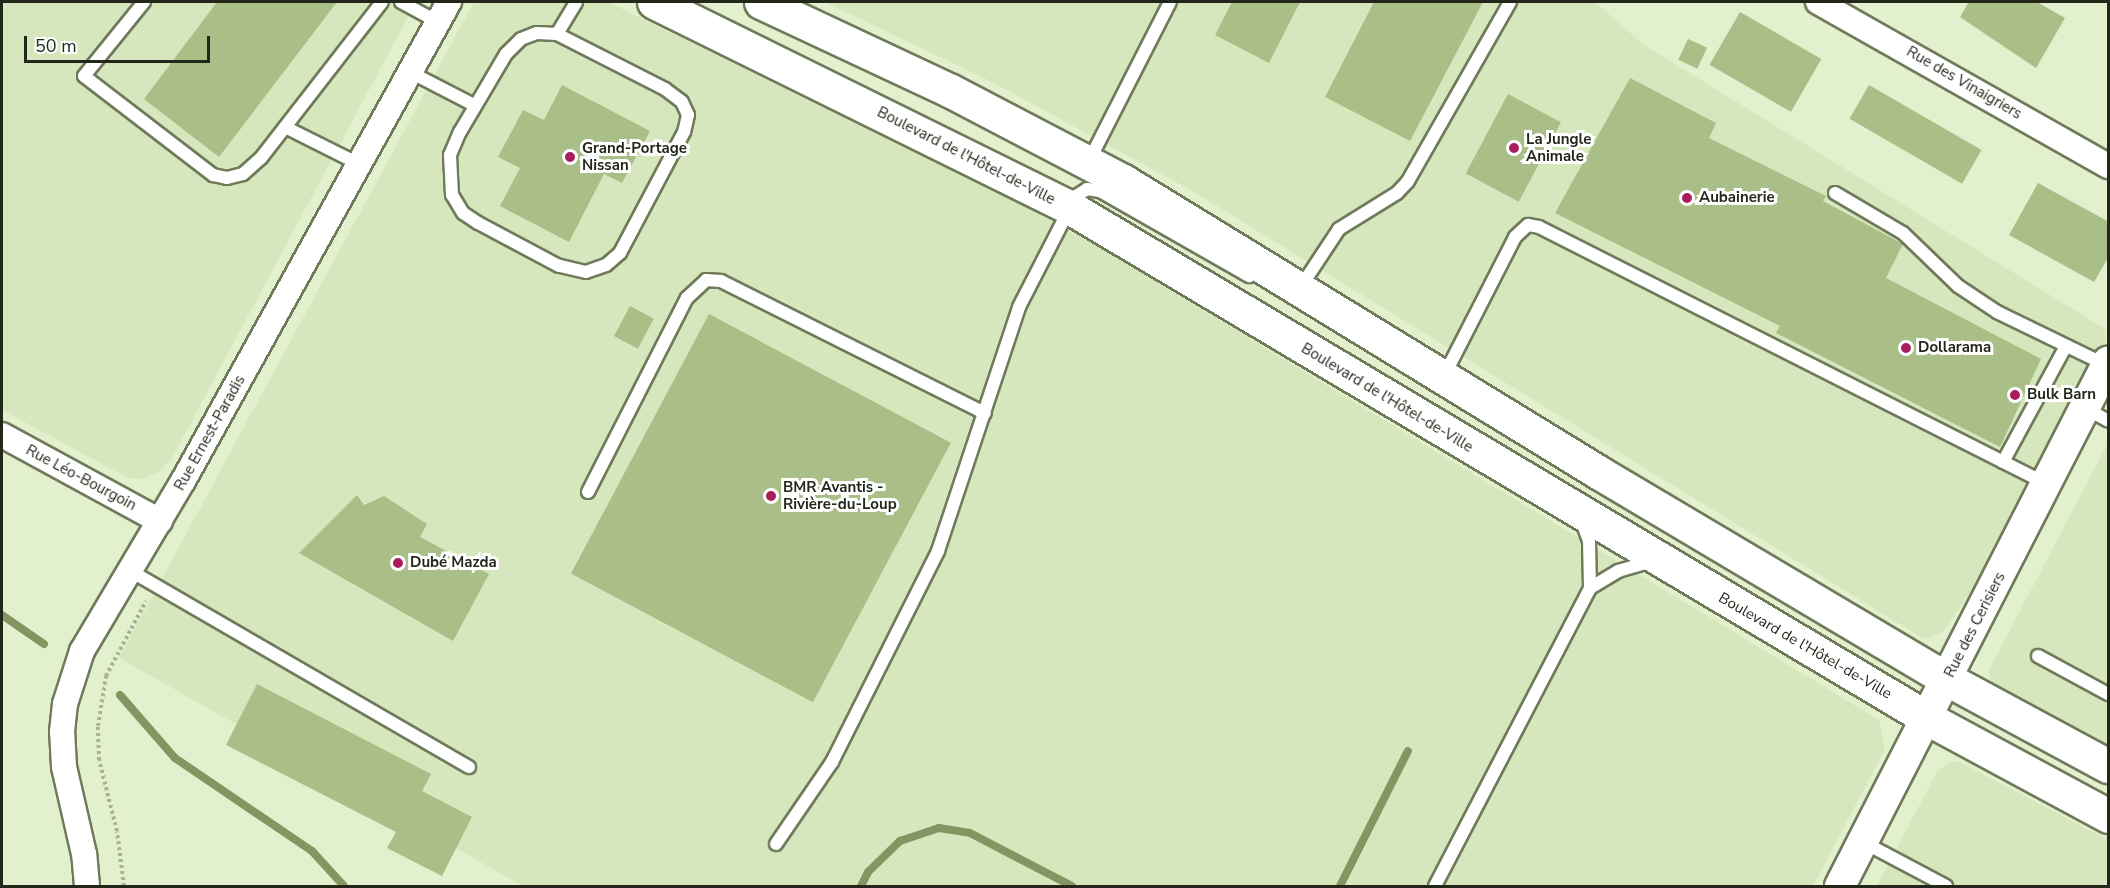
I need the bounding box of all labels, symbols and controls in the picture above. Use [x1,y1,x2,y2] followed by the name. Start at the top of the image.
[27,24,213,62] scale bar
[35,34,77,58] text: 50 m
[1903,43,2025,123] street label: Rue des Vinaigriers
[874,103,1058,209] street label: Boulevard de l'Hôtel-de-Ville
[1526,130,1591,165] place label: La Jungle Animale
[582,139,687,174] place label: Grand-Portage Nissan
[1507,141,1521,155] marker: La Jungle Animale
[563,150,577,164] marker: Grand-Portage Nissan
[1699,189,1775,207] place label: Aubainerie
[1680,191,1694,205] marker: Aubainerie
[1298,339,1476,457] street label: Boulevard de l'Hôtel-de-Ville
[1918,339,1991,357] place label: Dollarama
[1899,341,1913,355] marker: Dollarama
[171,372,249,494] street label: Rue Ernest-Paradis
[2027,386,2096,404] place label: Bulk Barn
[2008,388,2022,402] marker: Bulk Barn
[23,441,139,515] street label: Rue Léo-Bourgoin
[783,478,897,513] place label: BMR Avantis - Rivière-du-Loup
[764,489,778,503] marker: BMR Avantis - Rivière-du-Loup
[410,554,497,572] place label: Dubé Mazda
[391,556,405,570] marker: Dubé Mazda
[1941,569,2009,681] street label: Rue des Cerisiers
[1715,589,1895,703] street label: Boulevard de l'Hôtel-de-Ville

